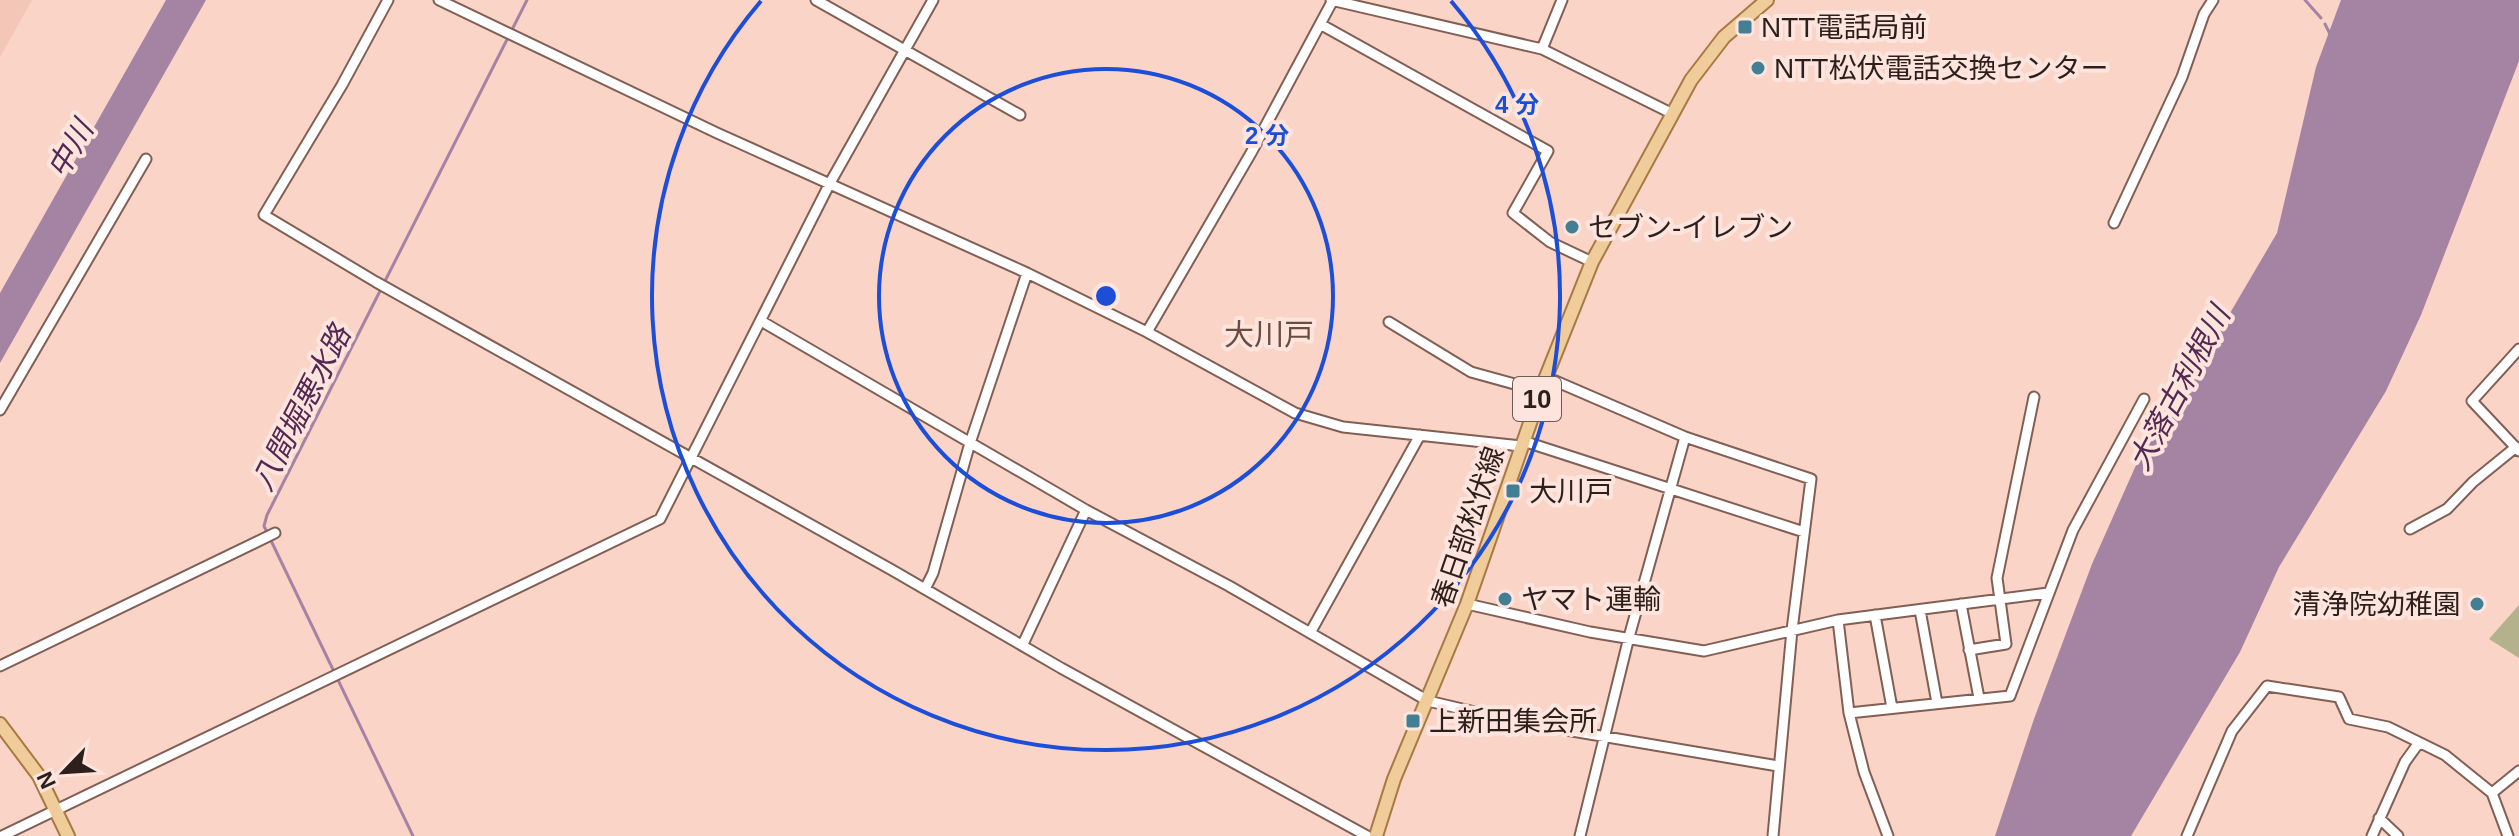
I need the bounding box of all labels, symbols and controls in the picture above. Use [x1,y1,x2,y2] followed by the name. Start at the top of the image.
[1761,12,1927,43] place label: NTT電話局前
[1736,18,1754,36] marker: NTT電話局前
[1774,53,2108,84] place label: NTT松伏電話交換センター
[1749,59,1767,77] marker: NTT松伏電話交換センター
[1495,91,1539,118] text: 4 分
[41,112,101,183] water label: 中川
[1245,122,1289,149] text: 2 分
[1588,212,1793,243] place label: セブン-イレブン
[1563,218,1581,236] marker: セブン-イレブン
[1092,282,1120,310] centre of rings
[2122,298,2237,475] water label: 大落古利根川
[245,318,358,496] water label: 八間堀悪水路
[1224,318,1314,351] district label: 大川戸
[1513,377,1561,421] road number: 10
[1426,443,1510,611] street label: 春日部松伏線
[1529,476,1613,507] place label: 大川戸
[1504,482,1522,500] marker: 大川戸
[1521,584,1661,615] place label: ヤマト運輸
[2293,589,2461,620] place label: 清浄院幼稚園
[1496,590,1514,608] marker: ヤマト運輸
[2468,595,2486,613] marker: 清浄院幼稚園
[1429,706,1597,737] place label: 上新田集会所
[1404,712,1422,730] marker: 上新田集会所
[24,732,104,812] north arrow
[32,768,61,793] text: N

